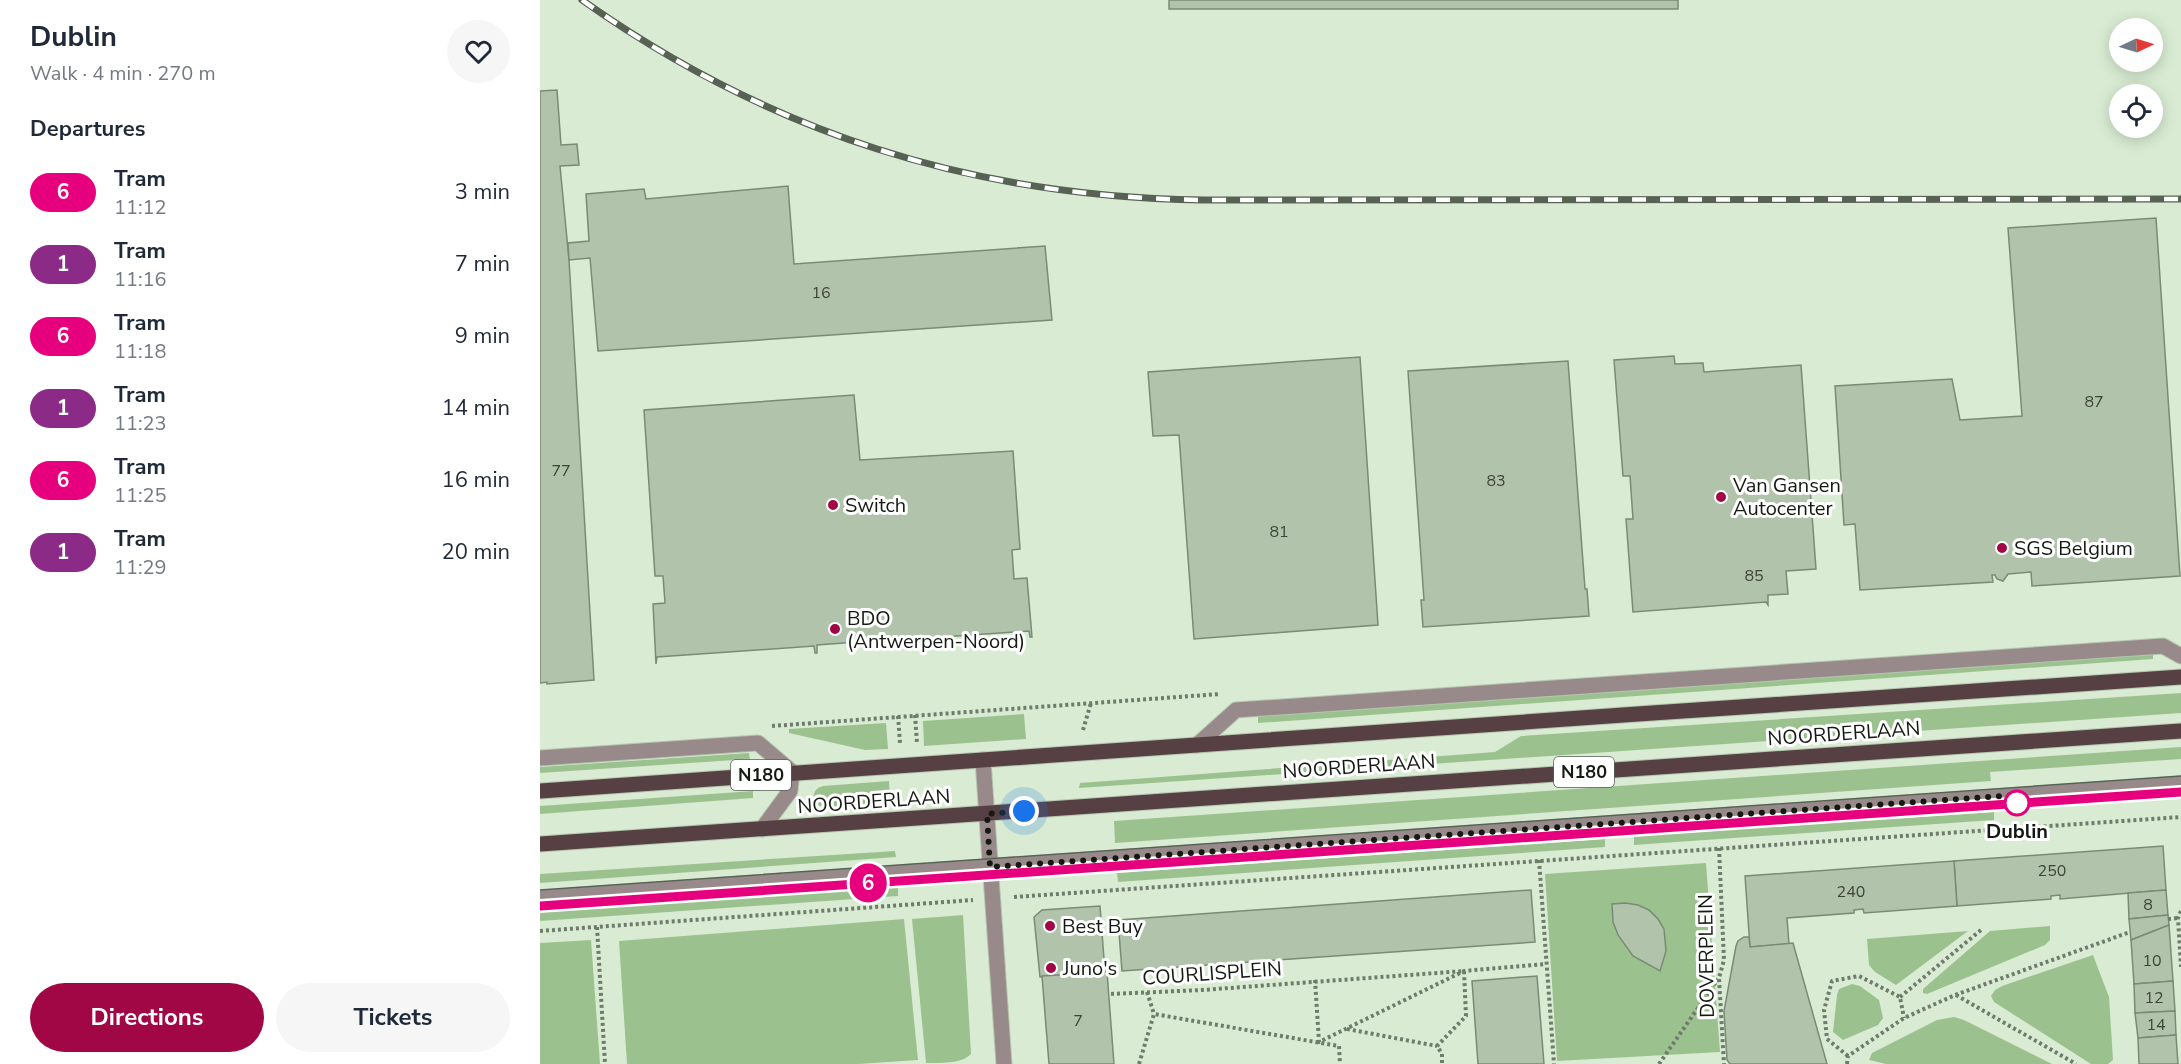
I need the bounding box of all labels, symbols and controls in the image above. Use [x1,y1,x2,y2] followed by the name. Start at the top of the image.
[30,18,117,56] text: Dublin
[2109,18,2163,72] north arrow
[2109,18,2163,138] map controls
[447,20,510,83] button: heart
[30,60,216,87] text: Walk · 4 min · 270 m
[2109,84,2163,138] button: locate
[30,114,145,144] text: Departures
[114,164,166,194] text: Tram
[455,177,510,207] text: 3 min
[57,178,69,206] text: 6
[114,194,167,221] text: 11:12
[114,236,166,266] text: Tram
[455,249,510,279] text: 7 min
[57,250,69,278] text: 1
[114,266,167,293] text: 11:16
[811,282,831,304] house number: 16
[114,308,166,338] text: Tram
[455,321,510,351] text: 9 min
[57,322,69,350] text: 6
[114,338,167,365] text: 11:18
[114,380,166,410] text: Tram
[2084,391,2104,413] house number: 87
[442,393,510,423] text: 14 min
[57,394,69,422] text: 1
[114,410,167,437] text: 11:23
[114,452,166,482] text: Tram
[551,460,571,482] house number: 77
[442,465,510,495] text: 16 min
[57,466,69,494] text: 6
[1486,470,1506,492] house number: 83
[1732,472,1841,522] place label: Van Gansen Autocenter
[114,482,167,509] text: 11:25
[1714,490,1728,504] marker: Van Gansen Autocenter
[845,492,906,519] place label: Switch
[826,498,840,512] marker: Switch
[1269,521,1289,543] house number: 81
[114,524,166,554] text: Tram
[2014,535,2133,562] place label: SGS Belgium
[442,537,510,567] text: 20 min
[57,538,69,566] text: 1
[1995,541,2009,555] marker: SGS Belgium
[114,554,167,581] text: 11:29
[1744,565,1764,587] house number: 85
[847,605,1025,655] place label: BDO (Antwerpen-Noord)
[828,622,842,636] marker: BDO (Antwerpen-Noord)
[1767,715,1921,752] street label: NOORDERLAAN
[1282,748,1436,785] street label: NOORDERLAAN
[1554,757,1614,787] road number: N180
[731,760,791,790] road number: N180
[797,783,951,820] street label: NOORDERLAAN
[2004,790,2030,816] marker: Dublin
[1009,796,1039,826] your location
[1986,818,2048,845] place label: Dublin
[2038,860,2066,882] house number: 250
[848,864,888,902] line badge: 6
[862,869,874,897] text: 6
[1837,881,1865,903] house number: 240
[1692,894,1721,1018] street label: DOVERPLEIN
[2143,894,2153,916] house number: 8
[1062,913,1144,940] place label: Best Buy
[1043,919,1057,933] marker: Best Buy
[2142,950,2162,972] house number: 10
[1062,955,1117,982] place label: Juno's
[1141,955,1283,992] street label: COURLISPLEIN
[1044,961,1058,975] marker: Juno's
[30,983,264,1052] button: Directions
[276,983,510,1052] button: Tickets
[2144,987,2164,1009] house number: 12
[1073,1010,1083,1032] house number: 7
[2146,1014,2166,1036] house number: 14

